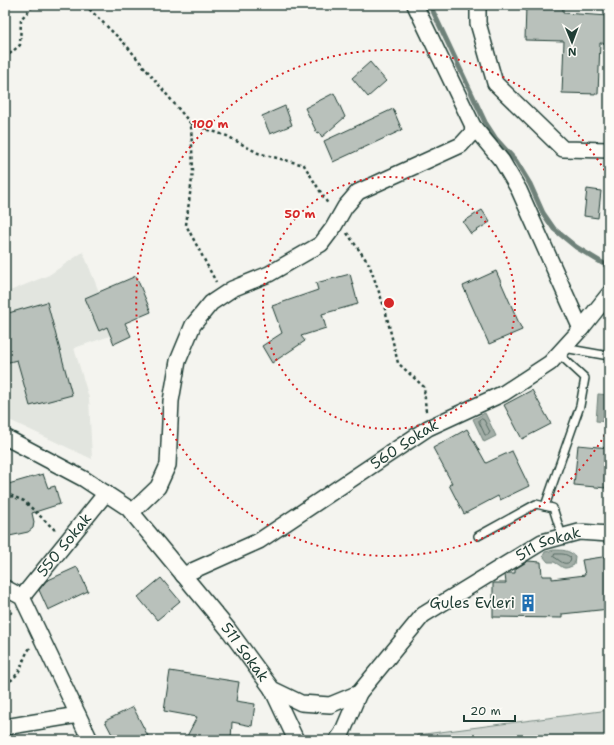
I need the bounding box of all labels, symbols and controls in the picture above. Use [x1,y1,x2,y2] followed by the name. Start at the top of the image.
[552,22,592,62] north arrow
[567,44,577,59] text: N
[192,116,229,132] text: 100 m
[285,206,316,222] text: 50 m
[382,296,396,310] centre of rings
[366,415,442,474] street label: 560 Sokak
[32,509,96,581] street label: 550 Sokak
[512,522,583,566] street label: 511 Sokak
[429,593,515,613] place label: Gules Evleri
[518,593,538,613] building icon: Gules Evleri
[217,618,274,686] street label: 511 Sokak
[464,697,515,723] scale bar
[470,703,501,719] text: 20 m

